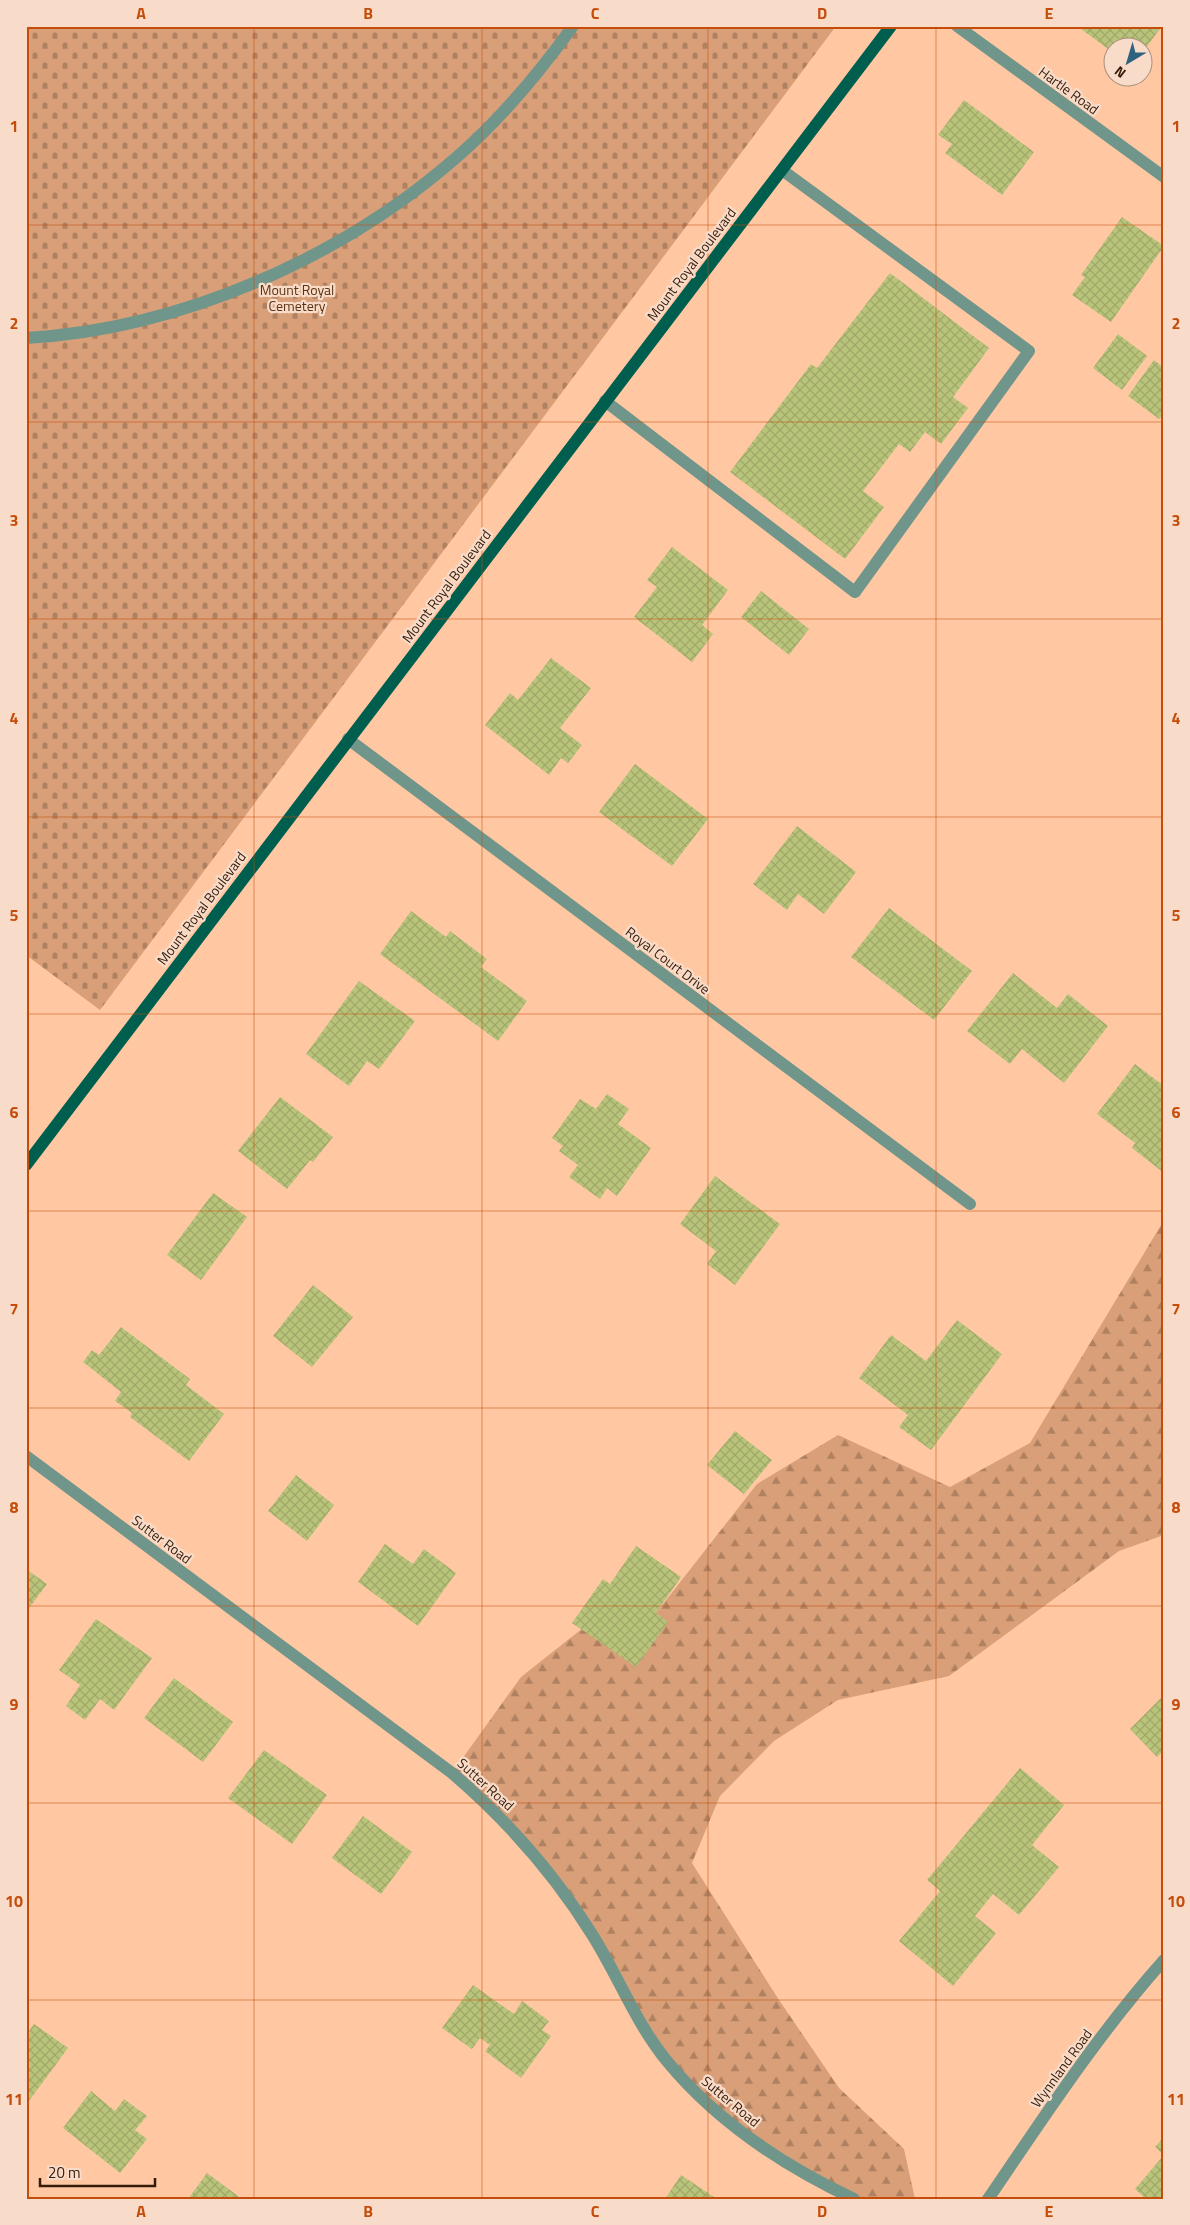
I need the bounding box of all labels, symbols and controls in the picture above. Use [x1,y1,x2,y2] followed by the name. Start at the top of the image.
[136,1,146,25] text: A
[363,1,373,25] text: B
[591,1,600,25] text: C
[817,1,827,25] text: D
[1045,1,1054,25] text: E
[1102,38,1152,88] north arrow
[1035,61,1103,119] street label: Hartle Road
[1109,61,1130,84] text: N
[10,114,18,138] text: 1
[1172,114,1180,138] text: 1
[641,203,741,325] street label: Mount Royal Boulevard
[260,279,334,316] park label: Mount Royal Cemetery
[10,311,18,335] text: 2
[1172,311,1180,335] text: 2
[10,508,18,532] text: 3
[1172,508,1180,532] text: 3
[396,525,496,647] street label: Mount Royal Boulevard
[10,706,19,730] text: 4
[1172,706,1181,730] text: 4
[151,847,251,969] street label: Mount Royal Boulevard
[10,903,19,927] text: 5
[1172,903,1181,927] text: 5
[621,921,715,999] street label: Royal Court Drive
[10,1100,19,1124] text: 6
[1172,1100,1181,1124] text: 6
[10,1297,18,1321] text: 7
[1172,1297,1180,1321] text: 7
[10,1495,19,1519] text: 8
[1172,1495,1181,1519] text: 8
[128,1510,196,1568] street label: Sutter Road
[10,1692,19,1716] text: 9
[1172,1692,1181,1716] text: 9
[453,1753,519,1815] street label: Sutter Road
[5,1889,23,1913] text: 10
[1167,1889,1185,1913] text: 10
[1025,2024,1097,2112] street label: Wynnland Road
[697,2070,765,2132] street label: Sutter Road
[5,2087,23,2111] text: 11
[1167,2087,1185,2111] text: 11
[40,2155,155,2187] scale bar
[48,2161,81,2184] text: 20 m
[136,2199,146,2223] text: A
[363,2199,373,2223] text: B
[591,2199,600,2223] text: C
[817,2199,827,2223] text: D
[1045,2199,1054,2223] text: E

